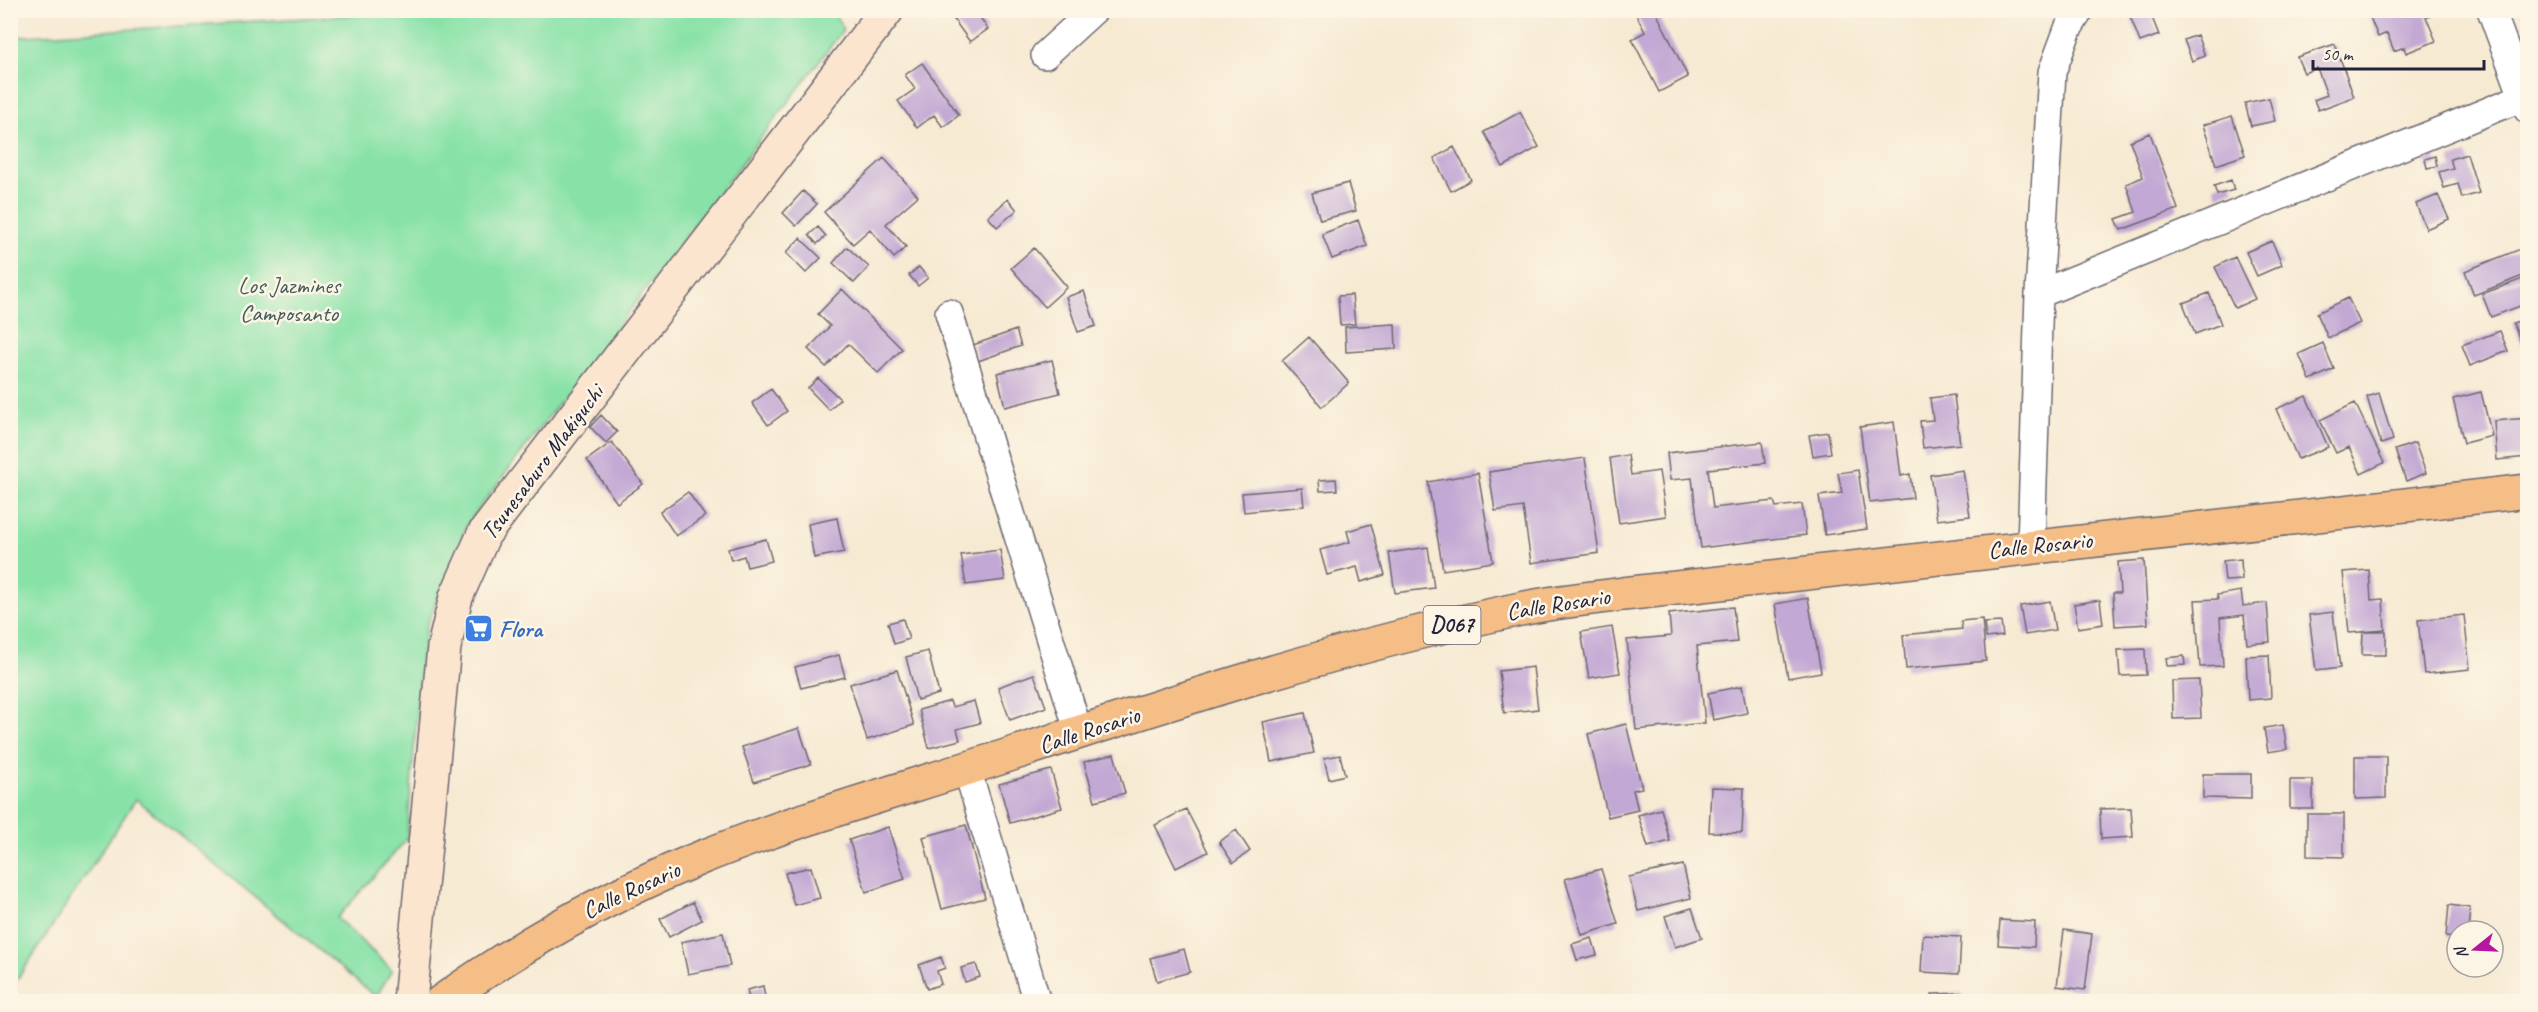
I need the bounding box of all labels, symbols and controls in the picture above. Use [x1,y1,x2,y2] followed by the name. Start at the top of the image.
[2313,33,2484,71] scale bar
[2322,43,2355,65] text: 50 m
[238,270,342,328] park label: Los Jazmines Camposanto
[474,376,612,545] street label: Tsunesaburo Makiguchi
[1987,524,2095,565] street label: Calle Rosario
[1504,581,1613,627] street label: Calle Rosario
[1424,606,1480,644] road number: D067
[462,613,494,645] supermarket icon: Flora
[499,614,544,644] place label: Flora
[1035,699,1145,760] street label: Calle Rosario
[577,854,686,926] street label: Calle Rosario
[2445,919,2505,979] north arrow
[2450,943,2473,961] text: N

